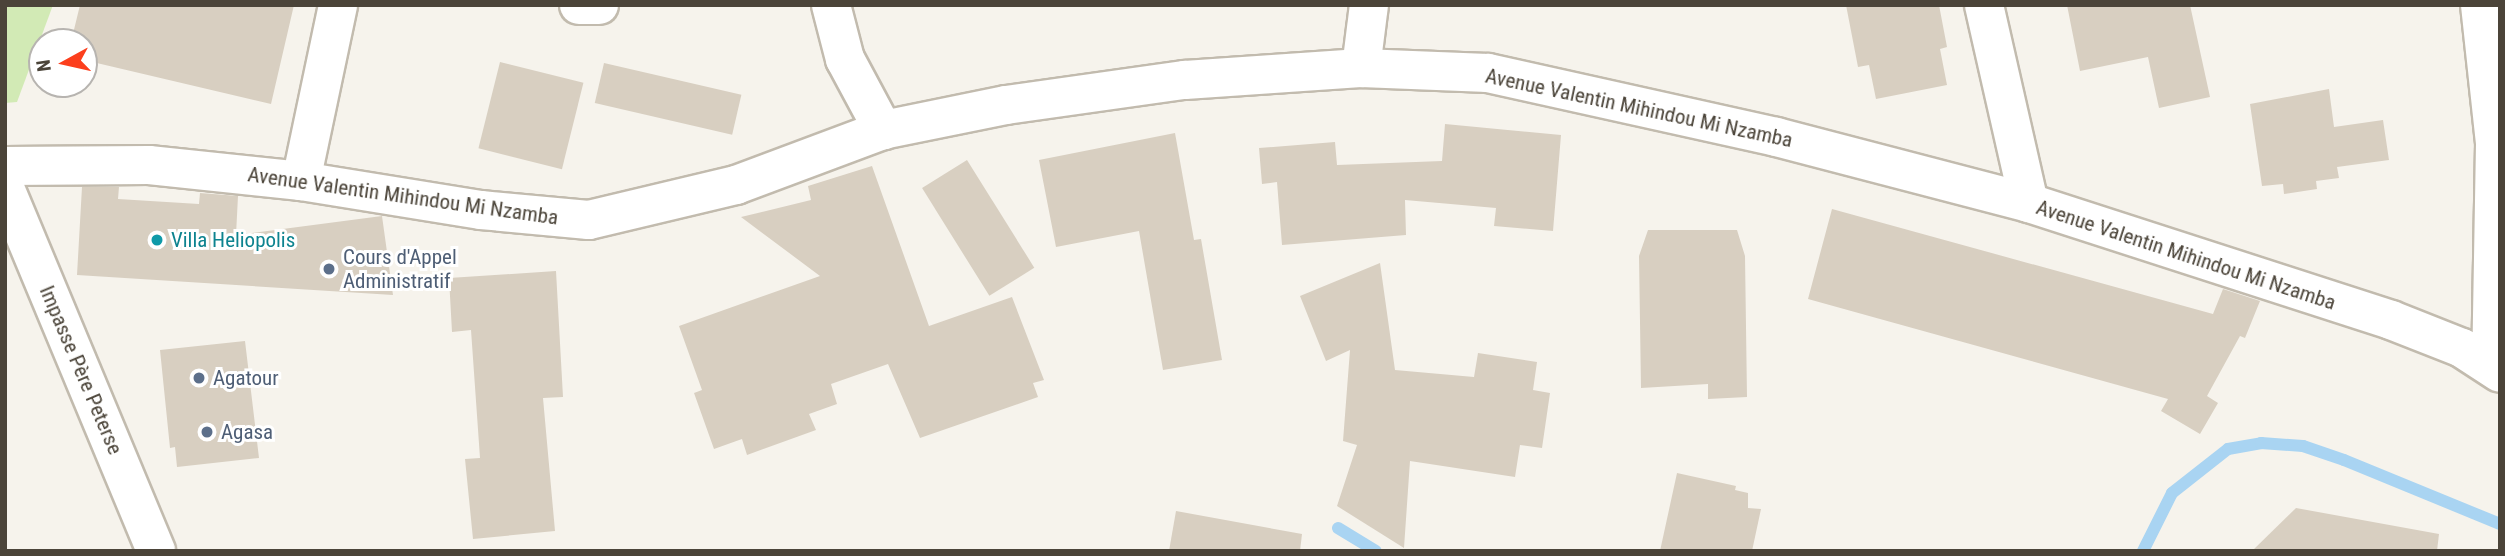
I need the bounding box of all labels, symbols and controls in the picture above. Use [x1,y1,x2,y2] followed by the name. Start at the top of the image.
[28,28,98,98] north arrow
[31,58,56,73] text: N
[1483,63,1795,153] street label: Avenue Valentin Mihindou Mi Nzamba
[246,162,560,230] street label: Avenue Valentin Mihindou Mi Nzamba
[2033,195,2339,315] street label: Avenue Valentin Mihindou Mi Nzamba
[171,227,295,253] place label: Villa Heliopolis
[149,232,165,248] marker: Villa Heliopolis
[343,244,457,294] place label: Cours d'Appel Administratif
[321,261,337,277] marker: Cours d'Appel Administratif
[34,282,128,458] street label: Impasse Père Peterse
[213,365,279,391] place label: Agatour
[191,370,207,386] marker: Agatour
[221,419,273,445] place label: Agasa
[199,424,215,440] marker: Agasa

